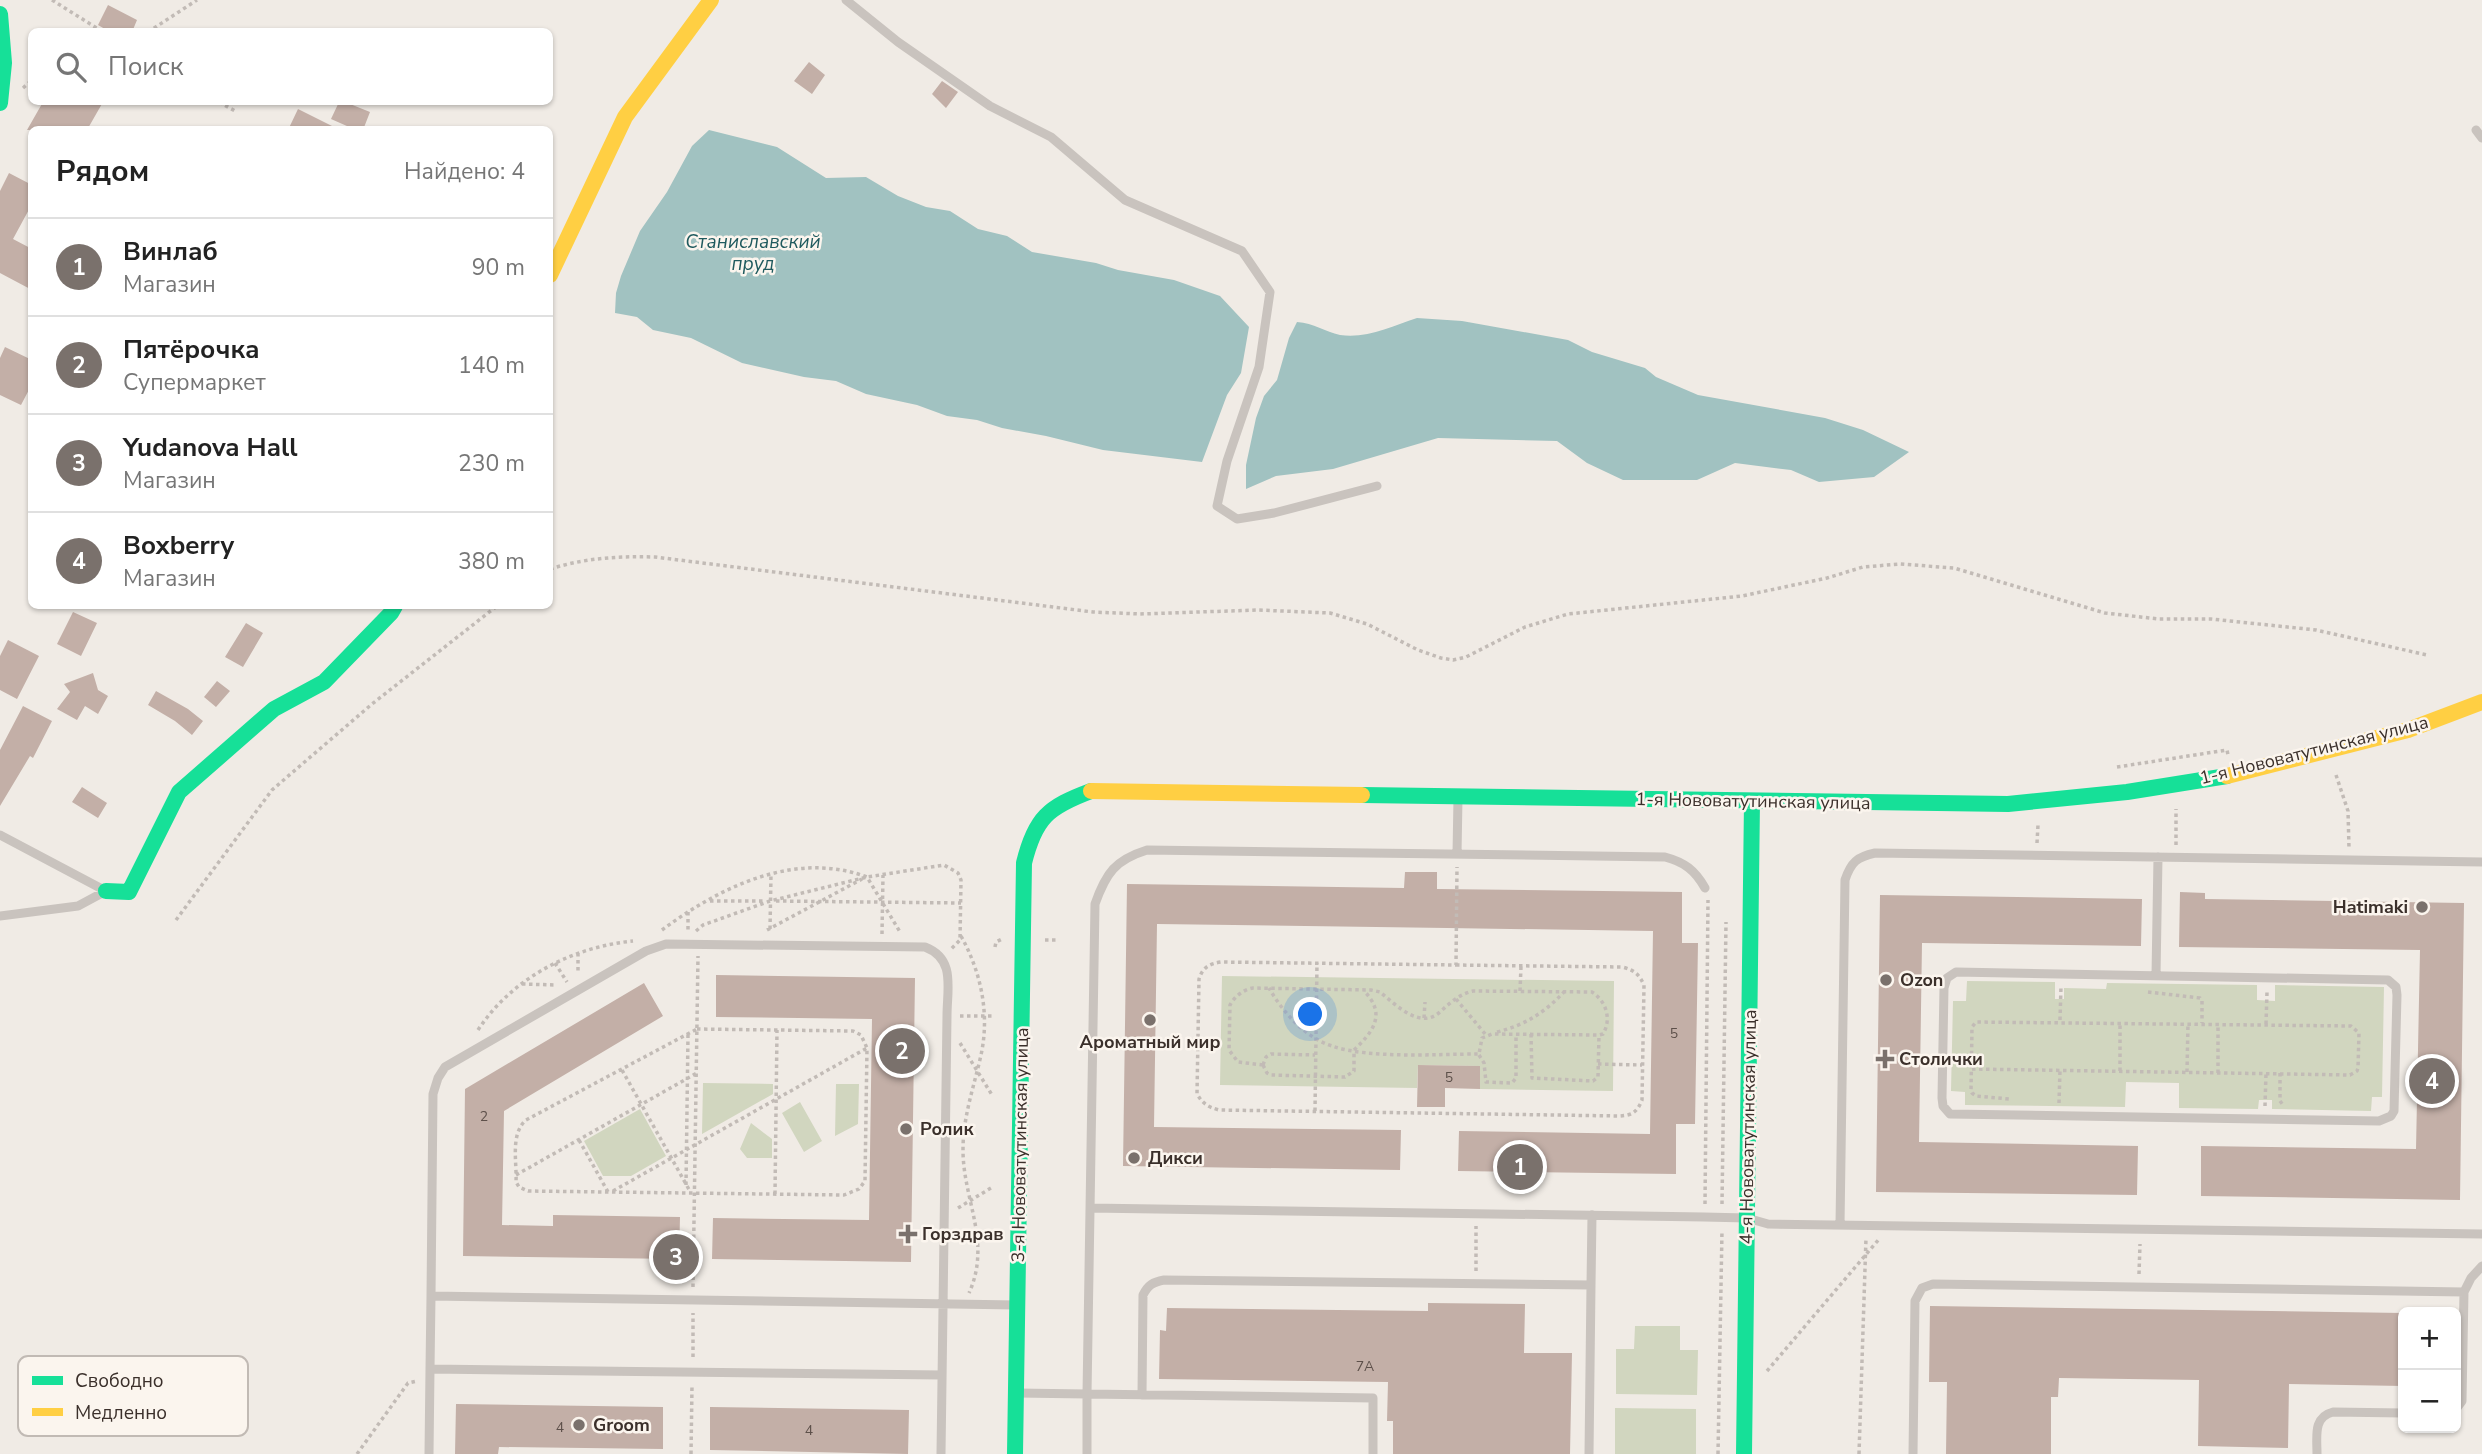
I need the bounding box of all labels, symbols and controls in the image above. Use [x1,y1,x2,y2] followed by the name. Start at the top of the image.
[28,28,553,105] search box
[52,48,90,86] icon: search
[108,49,184,84] text: Поиск
[56,151,149,192] text: Рядом
[404,156,525,187] text: Найдено: 4
[685,229,821,277] water label: Станиславский пруд
[123,234,218,269] text: Винлаб
[72,252,86,283] text: 1
[472,252,525,283] text: 90 m
[123,269,216,300] text: Магазин
[123,332,260,367] text: Пятёрочка
[72,350,86,381] text: 2
[458,350,525,381] text: 140 m
[123,367,266,398] text: Супермаркет
[123,430,298,465] text: Yudanova Hall
[72,448,86,479] text: 3
[458,448,525,479] text: 230 m
[123,465,216,496] text: Магазин
[123,528,234,563] text: Boxberry
[72,546,86,577] text: 4
[458,546,525,577] text: 380 m
[123,563,216,594] text: Магазин
[2197,710,2431,790] street label: 1-я Нововатутинская улица
[1635,787,1871,815] street label: 1-я Нововатутинская улица
[2333,895,2408,919] place label: Hatimaki
[2414,899,2430,915] marker: Hatimaki
[1900,968,1943,992] place label: Ozon
[1878,972,1894,988] marker: Ozon
[1293,997,1327,1031] your location
[1734,1009,1762,1245] street label: 4-я Нововатутинская улица
[1142,1012,1158,1028] marker: Ароматный мир
[1670,1024,1678,1043] house number: 5
[879,1025,925,1077] pin: 2
[1006,1027,1034,1263] street label: 3-я Нововатутинская улица
[1080,1030,1220,1054] place label: Ароматный мир
[1899,1047,1983,1071] place label: Столички
[1877,1051,1893,1067] marker: Столички
[2409,1055,2455,1107] pin: 4
[1445,1068,1453,1087] house number: 5
[480,1107,488,1126] house number: 2
[920,1117,974,1141] place label: Ролик
[898,1121,914,1137] marker: Ролик
[1497,1141,1543,1193] pin: 1
[1148,1146,1203,1170] place label: Дикси
[1126,1150,1142,1166] marker: Дикси
[922,1222,1004,1246] place label: Горздрав
[900,1226,916,1242] marker: Горздрав
[653,1231,699,1283] pin: 3
[2398,1307,2461,1433] map controls
[2398,1307,2461,1370] button: +
[18,1356,248,1436] legend
[1356,1357,1374,1376] house number: 7А
[75,1368,164,1394] text: Свободно
[2398,1370,2461,1433] button: −
[75,1400,167,1426] text: Медленно
[593,1413,650,1437] place label: Groom
[571,1417,587,1433] marker: Groom
[556,1418,564,1437] house number: 4
[805,1421,813,1440] house number: 4

